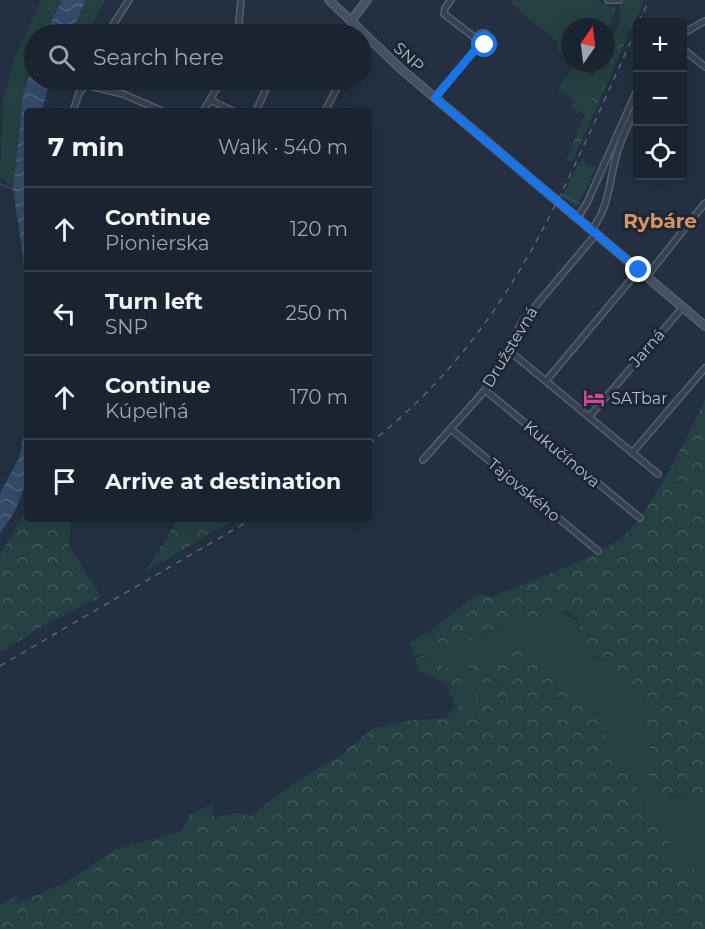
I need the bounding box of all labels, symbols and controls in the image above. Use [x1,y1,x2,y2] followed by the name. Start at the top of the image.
[561,18,615,72] north arrow
[633,18,687,180] map controls
[633,18,687,72] button: +
[24,24,372,90] search box
[471,31,497,57] route start
[390,38,428,76] street label: SNP
[45,41,78,74] icon: search
[93,44,224,71] text: Search here
[633,72,687,126] button: −
[633,126,687,180] button: locate
[48,131,125,163] text: 7 min
[218,135,348,159] text: Walk · 540 m
[105,204,211,231] text: Continue
[623,209,697,233] district label: Rybáre
[48,213,81,246] icon: ahead
[290,217,348,241] text: 120 m
[105,231,210,255] text: Pionierska
[625,256,651,282] route end
[105,288,203,315] text: Turn left
[48,297,81,330] icon: left
[286,301,348,325] text: 250 m
[478,303,542,391] street label: Družstevná
[105,315,148,339] text: SNP
[625,325,669,372] street label: Jarná
[105,372,211,399] text: Continue
[48,381,81,414] icon: ahead
[290,385,348,409] text: 170 m
[582,386,606,410] hotel icon: SATbar
[611,389,668,408] place label: SATbar
[105,399,189,423] text: Kúpeľná
[520,417,604,491] street label: Kukučínova
[484,454,564,526] street label: Tajovského
[48,465,81,498] icon: arrive
[105,468,341,495] text: Arrive at destination

